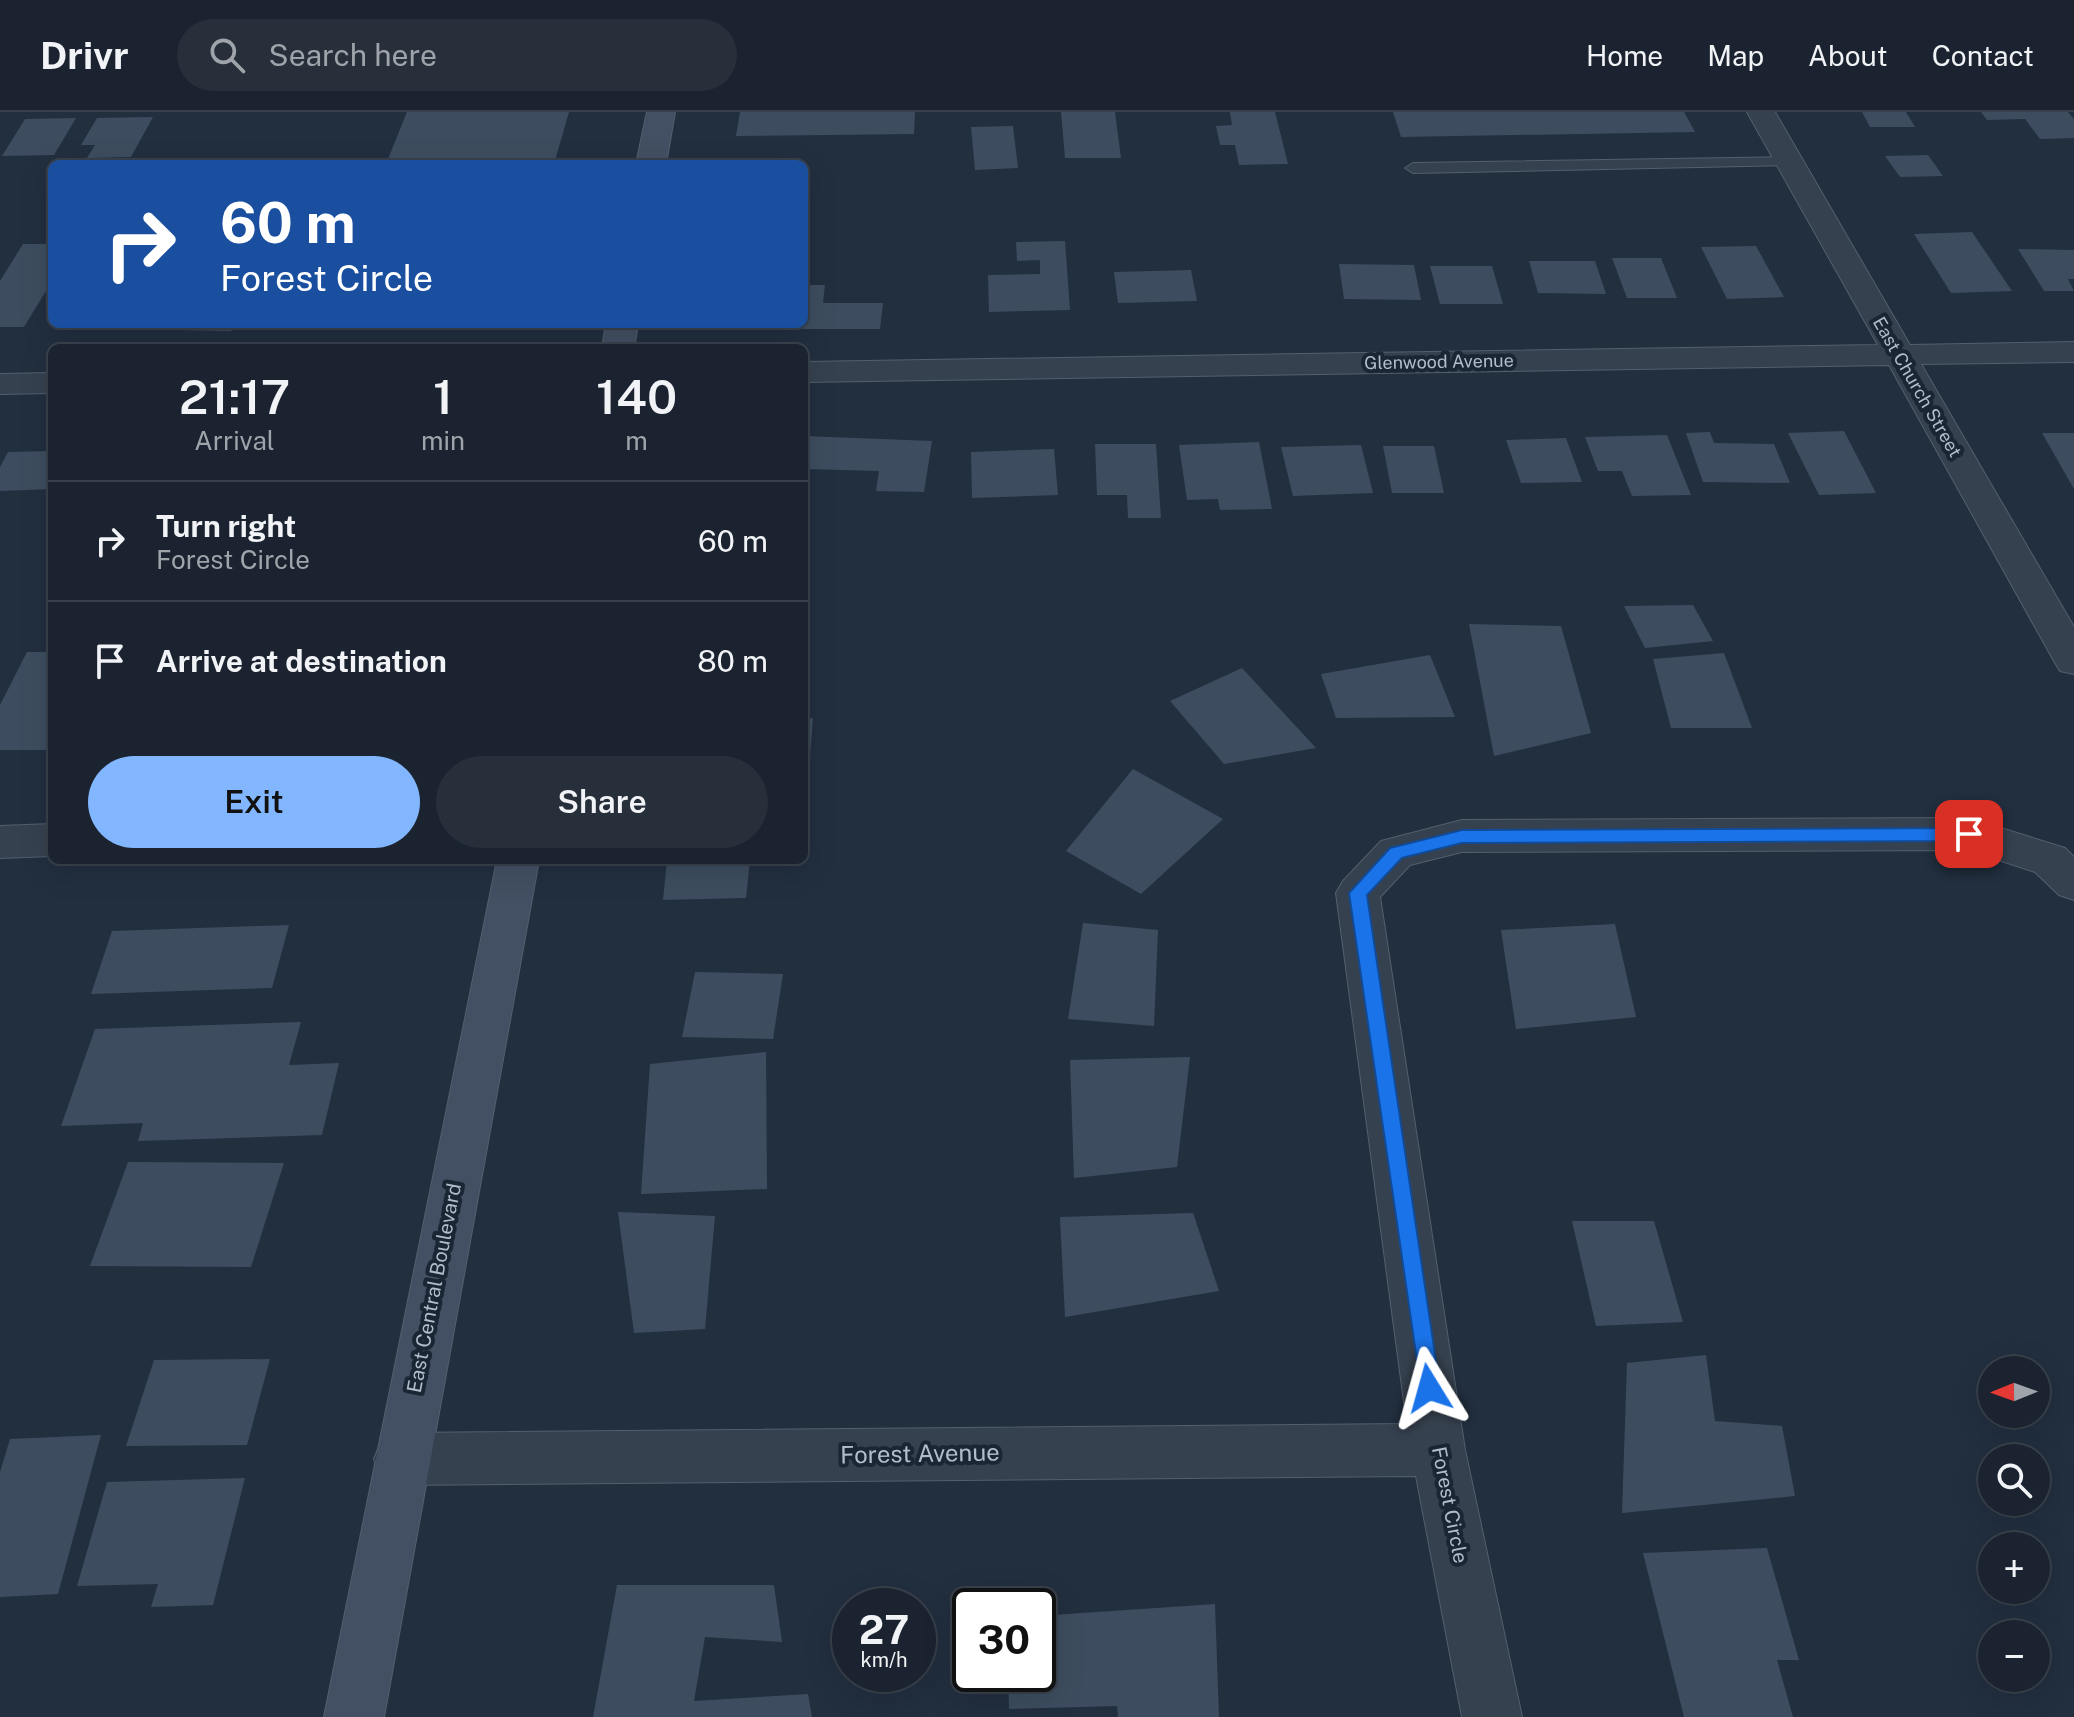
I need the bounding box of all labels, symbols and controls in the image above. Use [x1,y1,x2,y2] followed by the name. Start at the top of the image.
[177,19,737,91] search box
[40,33,129,78] text: Drivr
[205,33,249,77] icon: search
[269,37,437,73] text: Search here
[1586,39,1663,72] text: Home
[1707,39,1764,72] text: Map
[1808,39,1888,72] text: About
[1932,39,2034,72] text: Contact
[220,190,356,256] text: 60 m
[88,192,192,296] icon: right
[220,257,433,299] text: Forest Circle
[1869,313,1966,461] street label: East Church Street
[1364,350,1514,373] street label: Glenwood Avenue
[179,368,290,425] text: 21:17
[433,368,453,425] text: 1
[596,368,677,425] text: 140
[194,425,275,456] text: Arrival
[421,425,465,456] text: min
[625,425,648,456] text: m
[156,508,296,544] text: Turn right
[88,519,132,563] icon: right
[698,523,768,559] text: 60 m
[156,544,310,575] text: Forest Circle
[88,639,132,683] icon: arrive
[156,643,447,679] text: Arrive at destination
[697,643,768,679] text: 80 m
[88,756,420,848] button: Exit
[436,756,768,848] button: Share
[1935,800,2003,868] pin
[1947,812,1991,856] icon: arrive
[402,1181,466,1395] street label: East Central Boulevard
[1387,1346,1471,1430] position arrow
[1978,1356,2050,1428] north arrow
[1978,1356,2050,1692] map controls
[840,1438,1000,1468] street label: Forest Avenue
[1978,1444,2050,1516] button: search
[1427,1445,1473,1565] street label: Forest Circle
[1978,1532,2050,1604] button: +
[952,1588,1056,1692] speed limit sign: 30
[859,1606,909,1653] text: 27
[1978,1620,2050,1692] button: −
[860,1648,908,1672] text: km/h

